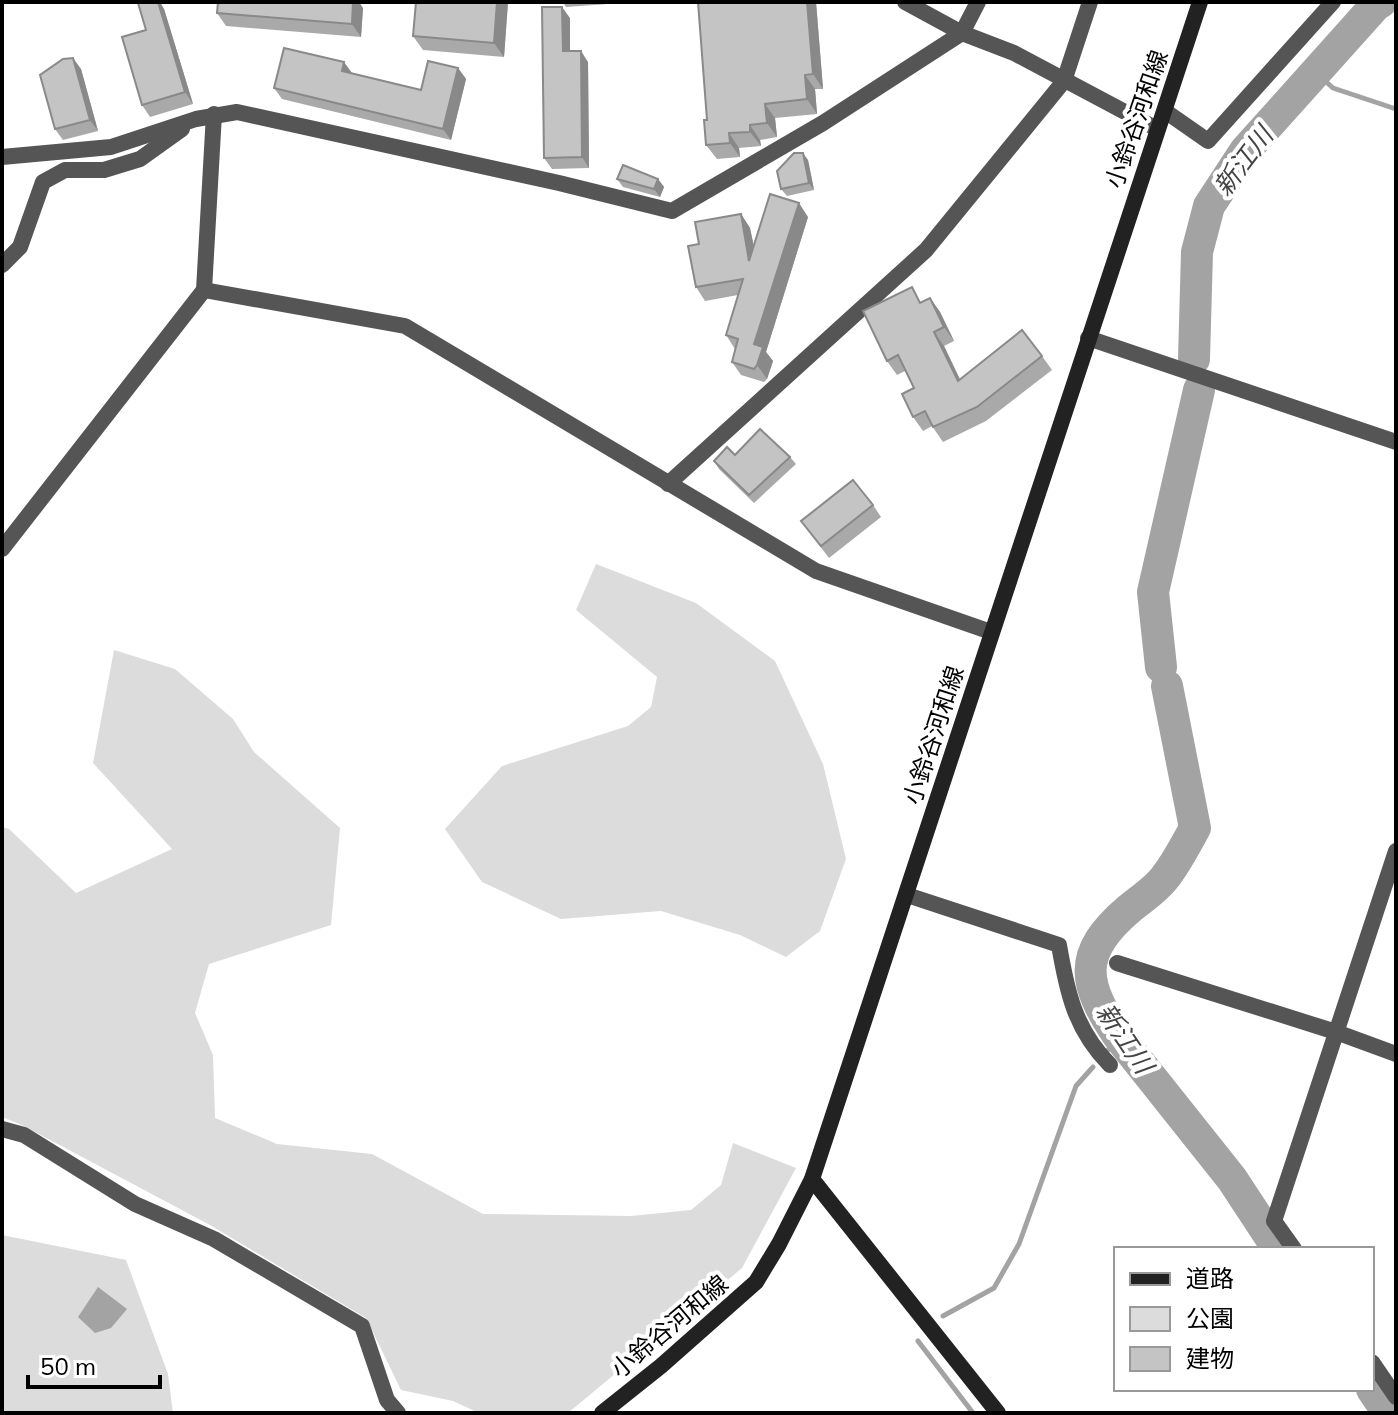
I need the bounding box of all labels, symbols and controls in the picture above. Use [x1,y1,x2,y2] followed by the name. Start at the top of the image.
[1098,46,1174,192] street label: 小鈴谷河和線
[1206,118,1281,202] water label: 新江川
[896,662,970,808] street label: 小鈴谷河和線
[1090,996,1162,1082] water label: 新江川
[1114,1247,1374,1391] legend
[1186,1263,1234,1293] text: 道路
[604,1268,734,1384] street label: 小鈴谷河和線
[1186,1303,1234,1333] text: 公園
[28,1339,160,1389] scale bar
[1186,1343,1234,1373] text: 建物
[40,1351,96,1381] text: 50 m

